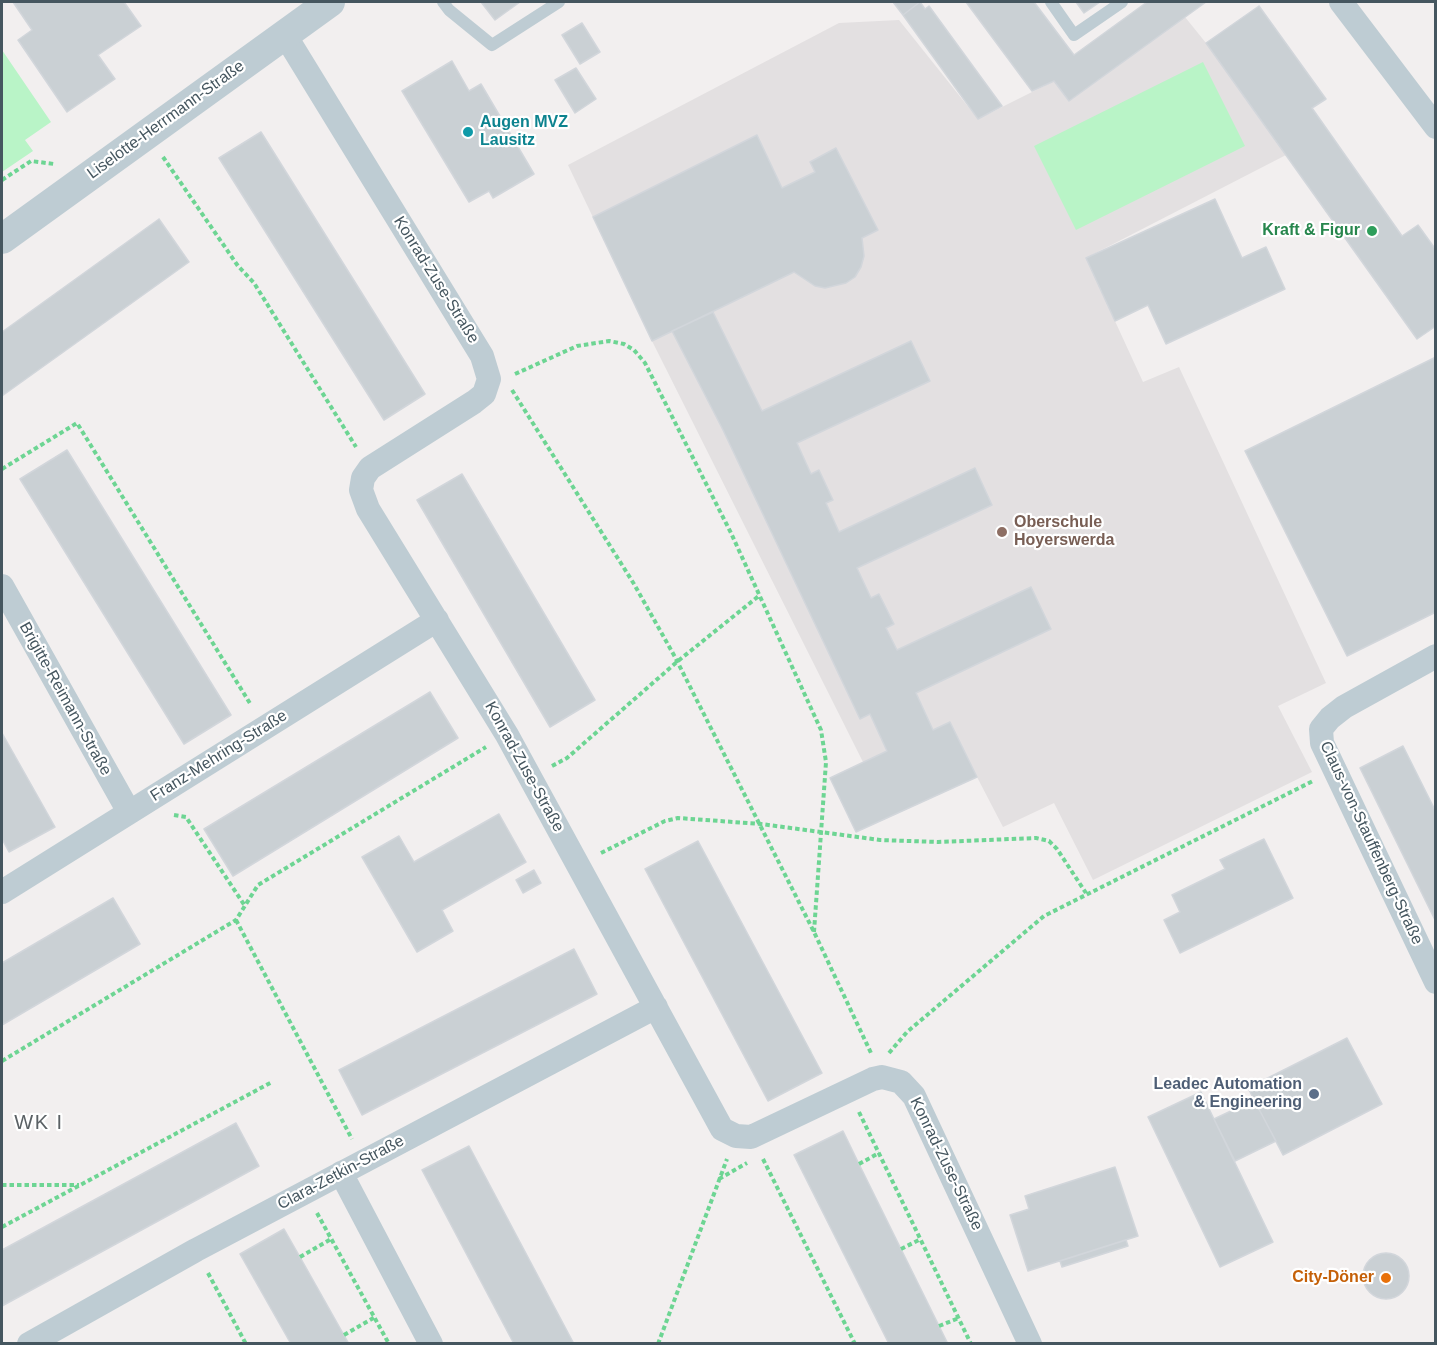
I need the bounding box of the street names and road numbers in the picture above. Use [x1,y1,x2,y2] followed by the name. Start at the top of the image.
[84,57,248,183] street label: Liselotte-Herrmann-Straße
[389,213,483,347] street label: Konrad-Zuse-Straße
[15,619,115,779] street label: Brigitte-Reimann-Straße
[480,699,568,835] street label: Konrad-Zuse-Straße
[147,706,291,806] street label: Franz-Mehring-Straße
[1315,738,1427,948] street label: Claus-von-Stauffenberg-Straße
[905,1094,987,1234] street label: Konrad-Zuse-Straße
[274,1132,408,1214] street label: Clara-Zetkin-Straße

